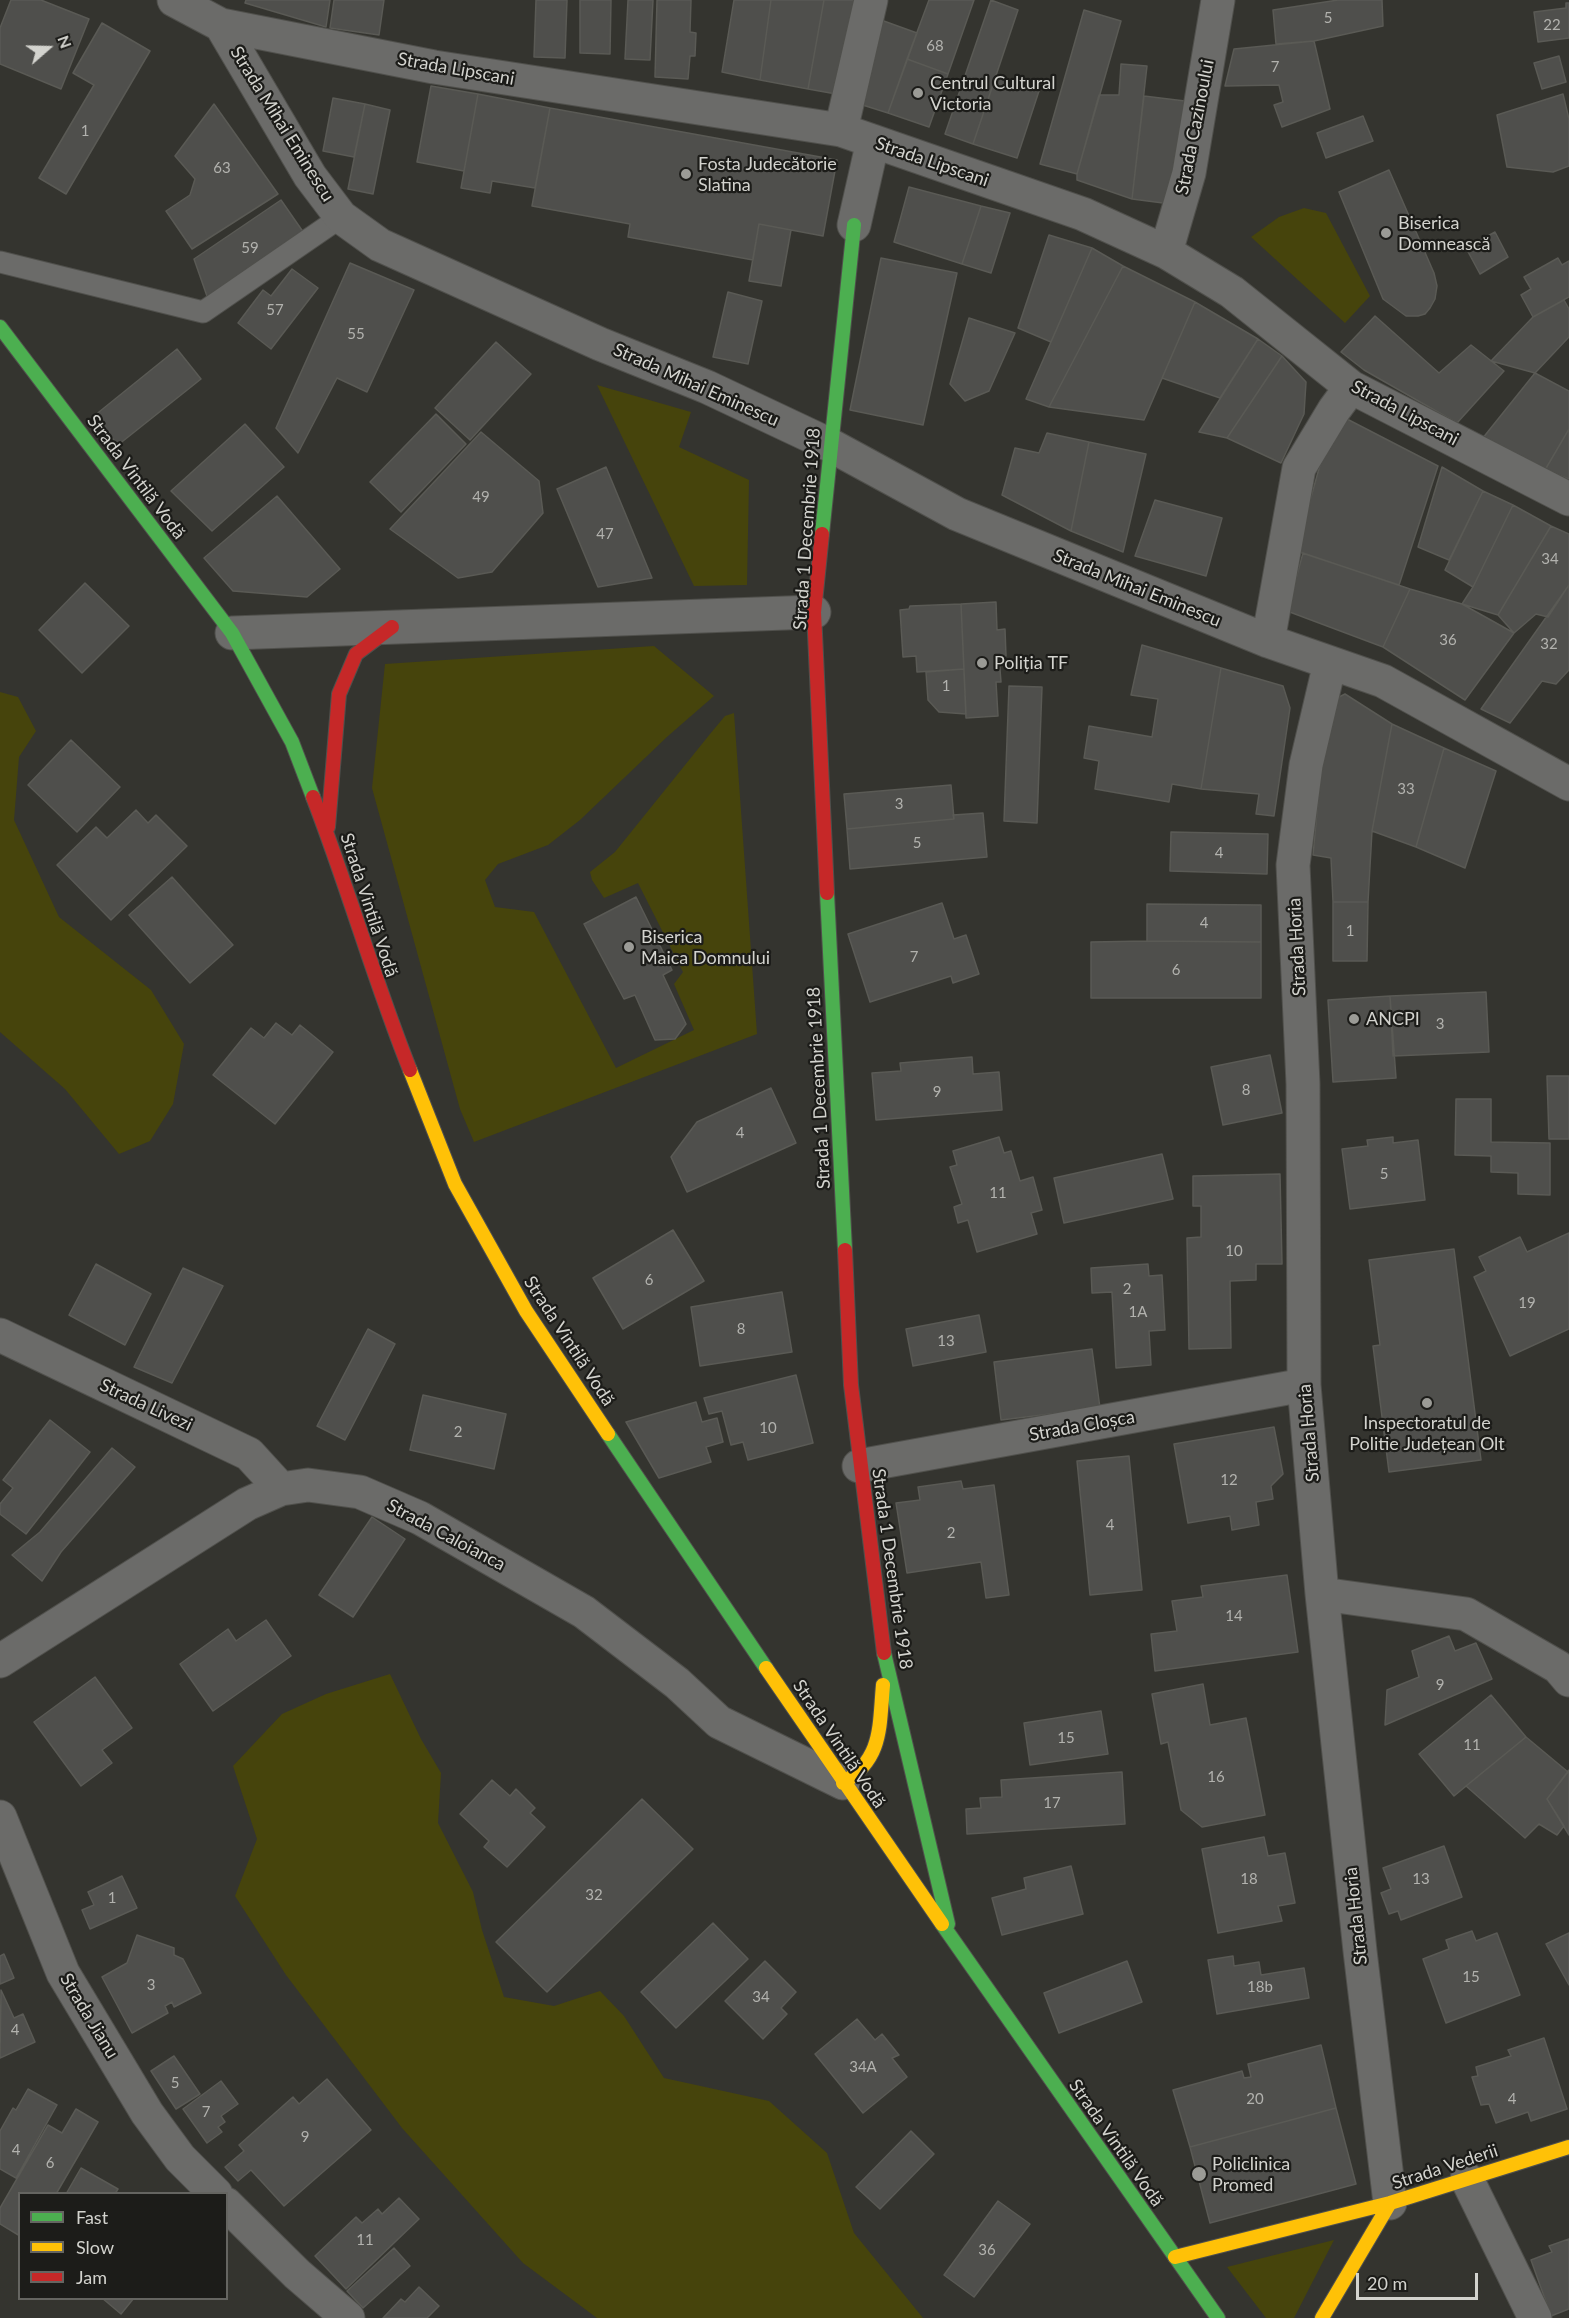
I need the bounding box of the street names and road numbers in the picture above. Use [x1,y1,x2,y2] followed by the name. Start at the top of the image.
[225,42,339,206] street label: Strada Mihai Eminescu
[396,48,516,90] street label: Strada Lipscani
[1171,58,1219,196] street label: Strada Cazinoului
[873,133,991,191] street label: Strada Lipscani
[610,339,782,431] street label: Strada Mihai Eminescu
[1348,376,1462,450] street label: Strada Lipscani
[82,411,190,543] street label: Strada Vintilă Vodă
[789,427,825,631] street label: Strada 1 Decembrie 1918
[1050,544,1224,632] street label: Strada Mihai Eminescu
[336,830,402,980] street label: Strada Vintilă Vodă
[1284,897,1310,997] street label: Strada Horia
[803,986,835,1190] street label: Strada 1 Decembrie 1918
[519,1272,619,1410] street label: Strada Vintilă Vodă
[96,1374,196,1436] street label: Strada Livezi
[1294,1383,1324,1483] street label: Strada Horia
[1028,1406,1136,1446] street label: Strada Cloșca
[867,1467,917,1671] street label: Strada 1 Decembrie 1918
[383,1495,509,1575] street label: Strada Caloianca
[788,1676,890,1812] street label: Strada Vintilă Vodă
[1340,1866,1372,1966] street label: Strada Horia
[55,1969,123,2063] street label: Strada Jianu
[1064,2075,1168,2211] street label: Strada Vintilă Vodă
[1389,2140,1501,2194] street label: Strada Vederii

